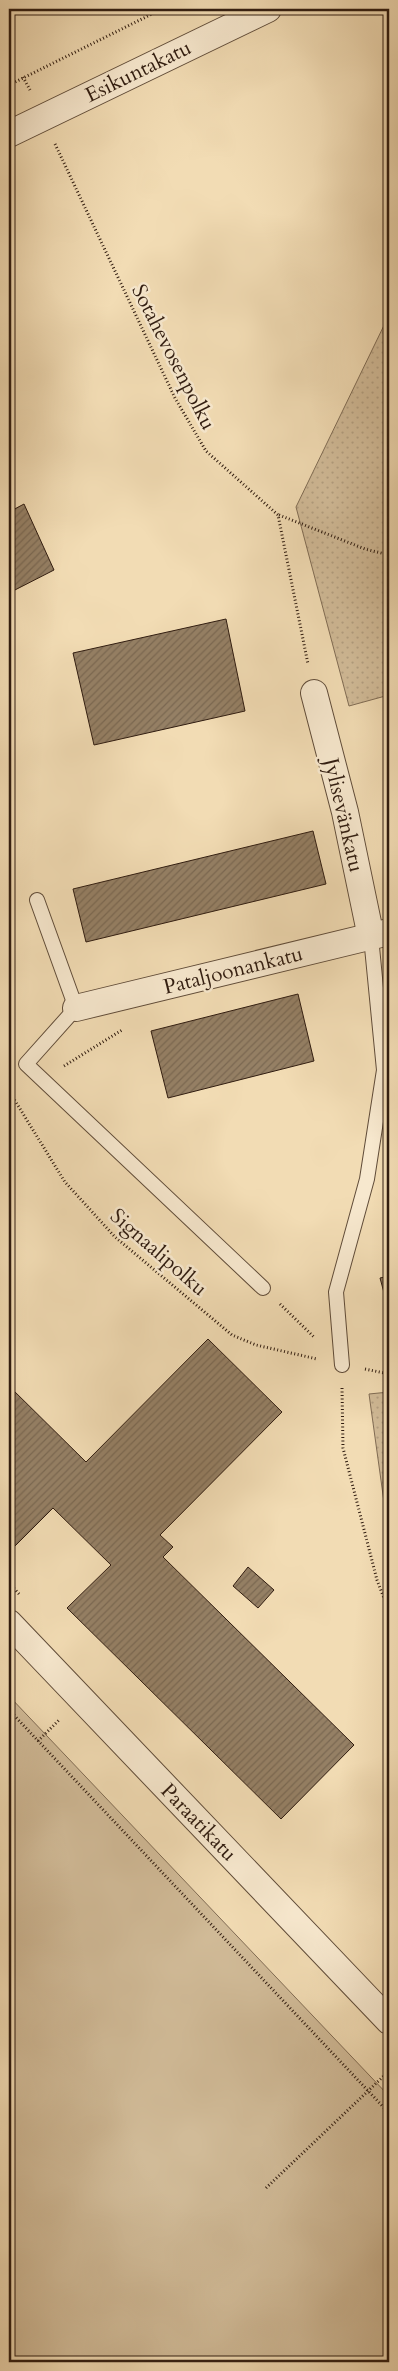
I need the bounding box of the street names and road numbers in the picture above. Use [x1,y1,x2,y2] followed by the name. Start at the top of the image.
[80,33,196,110] street label: Esikuntakatu
[124,279,223,435] street label: Sotahevosenpolku
[316,752,371,875] street label: Jylisevänkatu
[160,939,306,1002] street label: Pataljoonankatu
[104,1202,214,1303] street label: Signaalipolku
[154,1777,243,1868] street label: Paraatikatu

